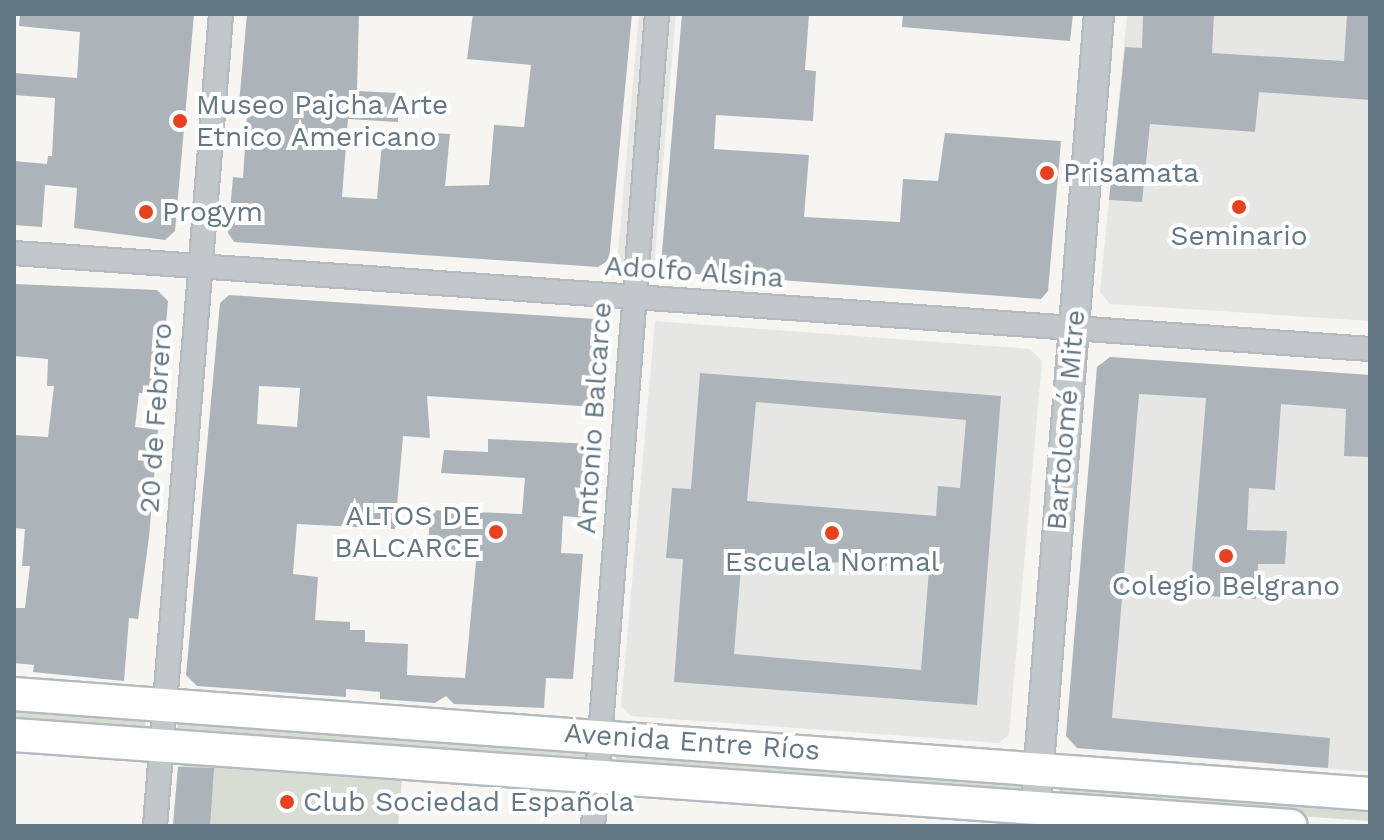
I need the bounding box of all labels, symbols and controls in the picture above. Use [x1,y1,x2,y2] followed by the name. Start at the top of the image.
[196,88,450,154] place label: Museo Pajcha Arte Etnico Americano
[171,112,189,130] marker: Museo Pajcha Arte Etnico Americano
[1063,156,1199,190] place label: Prisamata
[1038,164,1056,182] marker: Prisamata
[162,195,263,229] place label: Progym
[1230,198,1248,216] marker: Seminario
[137,203,155,221] marker: Progym
[1170,219,1308,253] place label: Seminario
[603,249,785,295] street label: Adolfo Alsina
[569,301,619,535] street label: Antonio Balcarce
[1040,308,1092,532] street label: Bartolomé Mitre
[133,322,179,514] street label: 20 de Febrero
[334,499,480,565] place label: ALTOS DE BALCARCE
[487,523,505,541] marker: ALTOS DE BALCARCE
[823,524,841,542] marker: Escuela Normal
[724,545,940,579] place label: Escuela Normal
[1217,547,1235,565] marker: Colegio Belgrano
[1112,569,1340,603] place label: Colegio Belgrano
[563,716,821,768] street label: Avenida Entre Ríos
[303,785,634,819] place label: Club Sociedad Española
[278,793,296,811] marker: Club Sociedad Española

